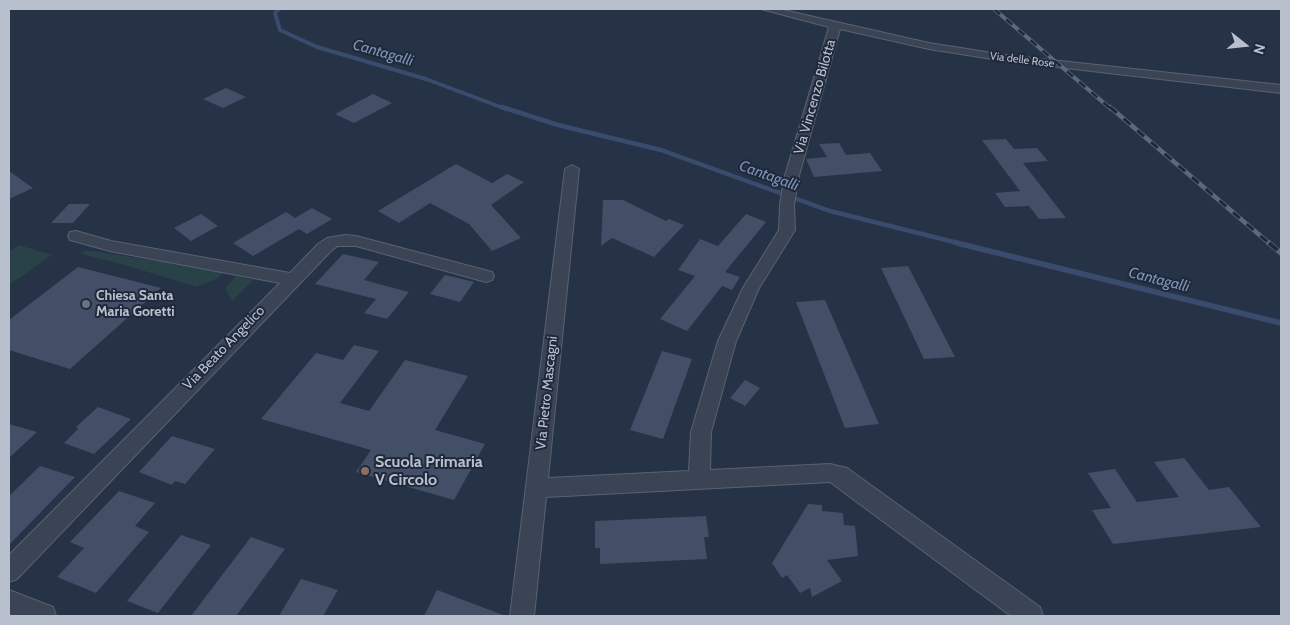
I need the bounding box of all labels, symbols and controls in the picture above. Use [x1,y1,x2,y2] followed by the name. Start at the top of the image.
[1220,20,1270,70] north arrow
[351,36,415,70] water label: Cantagalli
[791,38,839,156] street label: Via Vincenzo Bilotta
[1249,42,1269,56] text: N
[989,49,1055,71] street label: Via delle Rose
[737,157,801,195] water label: Cantagalli
[1127,264,1191,296] water label: Cantagalli
[96,288,175,321] place label: Chiesa Santa Maria Goretti
[80,298,92,310] marker: Chiesa Santa Maria Goretti
[180,302,268,394] street label: Via Beato Angelico
[533,335,561,451] street label: Via Pietro Mascagni
[375,452,483,490] place label: Scuola Primaria V Circolo
[359,465,371,477] marker: Scuola Primaria V Circolo

